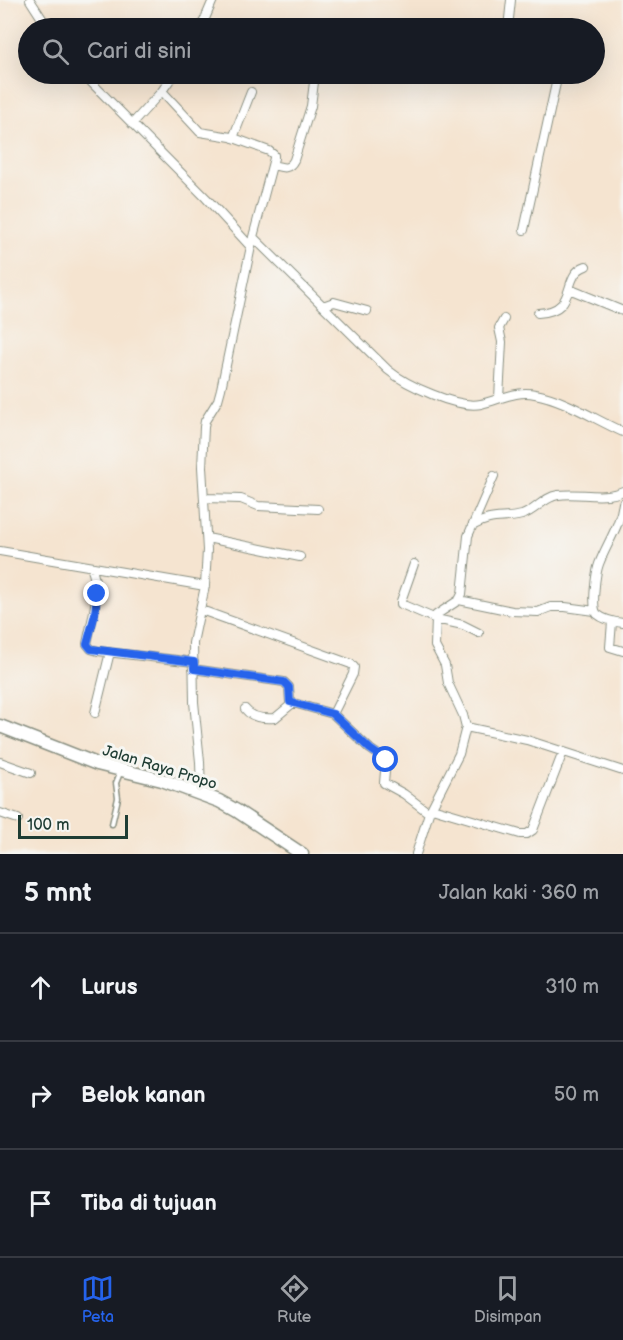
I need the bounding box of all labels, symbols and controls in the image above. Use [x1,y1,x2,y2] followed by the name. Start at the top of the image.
[18,18,605,84] search box
[39,35,72,68] icon: search
[87,38,191,65] text: Cari di sini
[83,580,109,606] route end
[100,741,219,794] street label: Jalan Raya Propo
[372,746,398,772] route start
[18,812,128,840] scale bar
[27,816,70,835] text: 100 m
[24,878,91,909] text: 5 mnt
[439,881,599,905] text: Jalan kaki · 360 m
[24,971,57,1004] icon: ahead
[81,974,137,1001] text: Lurus
[545,975,599,999] text: 310 m
[24,1079,57,1112] icon: right
[81,1082,206,1109] text: Belok kanan
[554,1083,599,1107] text: 50 m
[24,1187,57,1220] icon: arrive
[81,1190,217,1217] text: Tiba di tujuan
[81,1272,114,1327] tab: Peta
[277,1272,311,1327] tab: Rute
[474,1272,542,1327] tab: Disimpan

